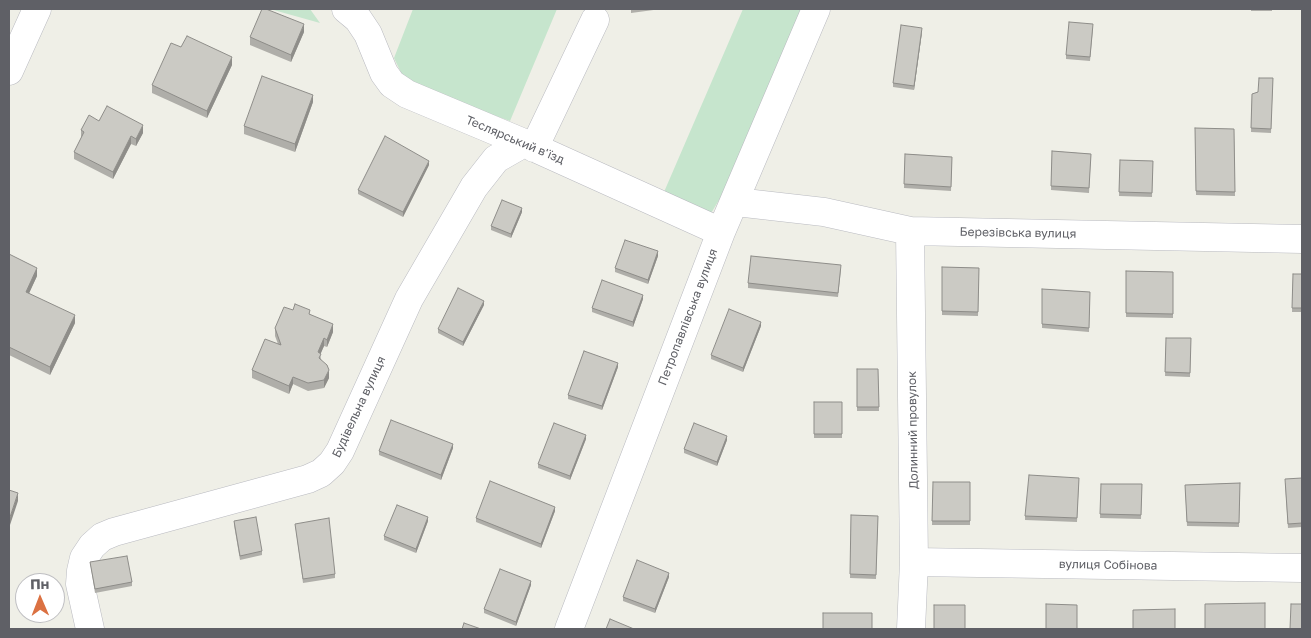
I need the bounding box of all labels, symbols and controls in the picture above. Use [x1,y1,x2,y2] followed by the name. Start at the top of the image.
[464,113,566,167] street label: Теслярський в'їзд
[960,225,1076,241] street label: Березівська вулиця
[655,247,721,387] street label: Петропавлівська вулиця
[329,354,389,460] street label: Будівельна вулиця
[905,371,921,489] street label: Долинний провулок
[1059,557,1157,573] street label: вулиця Собінова
[15,573,65,623] north arrow
[30,575,49,592] text: Пн

